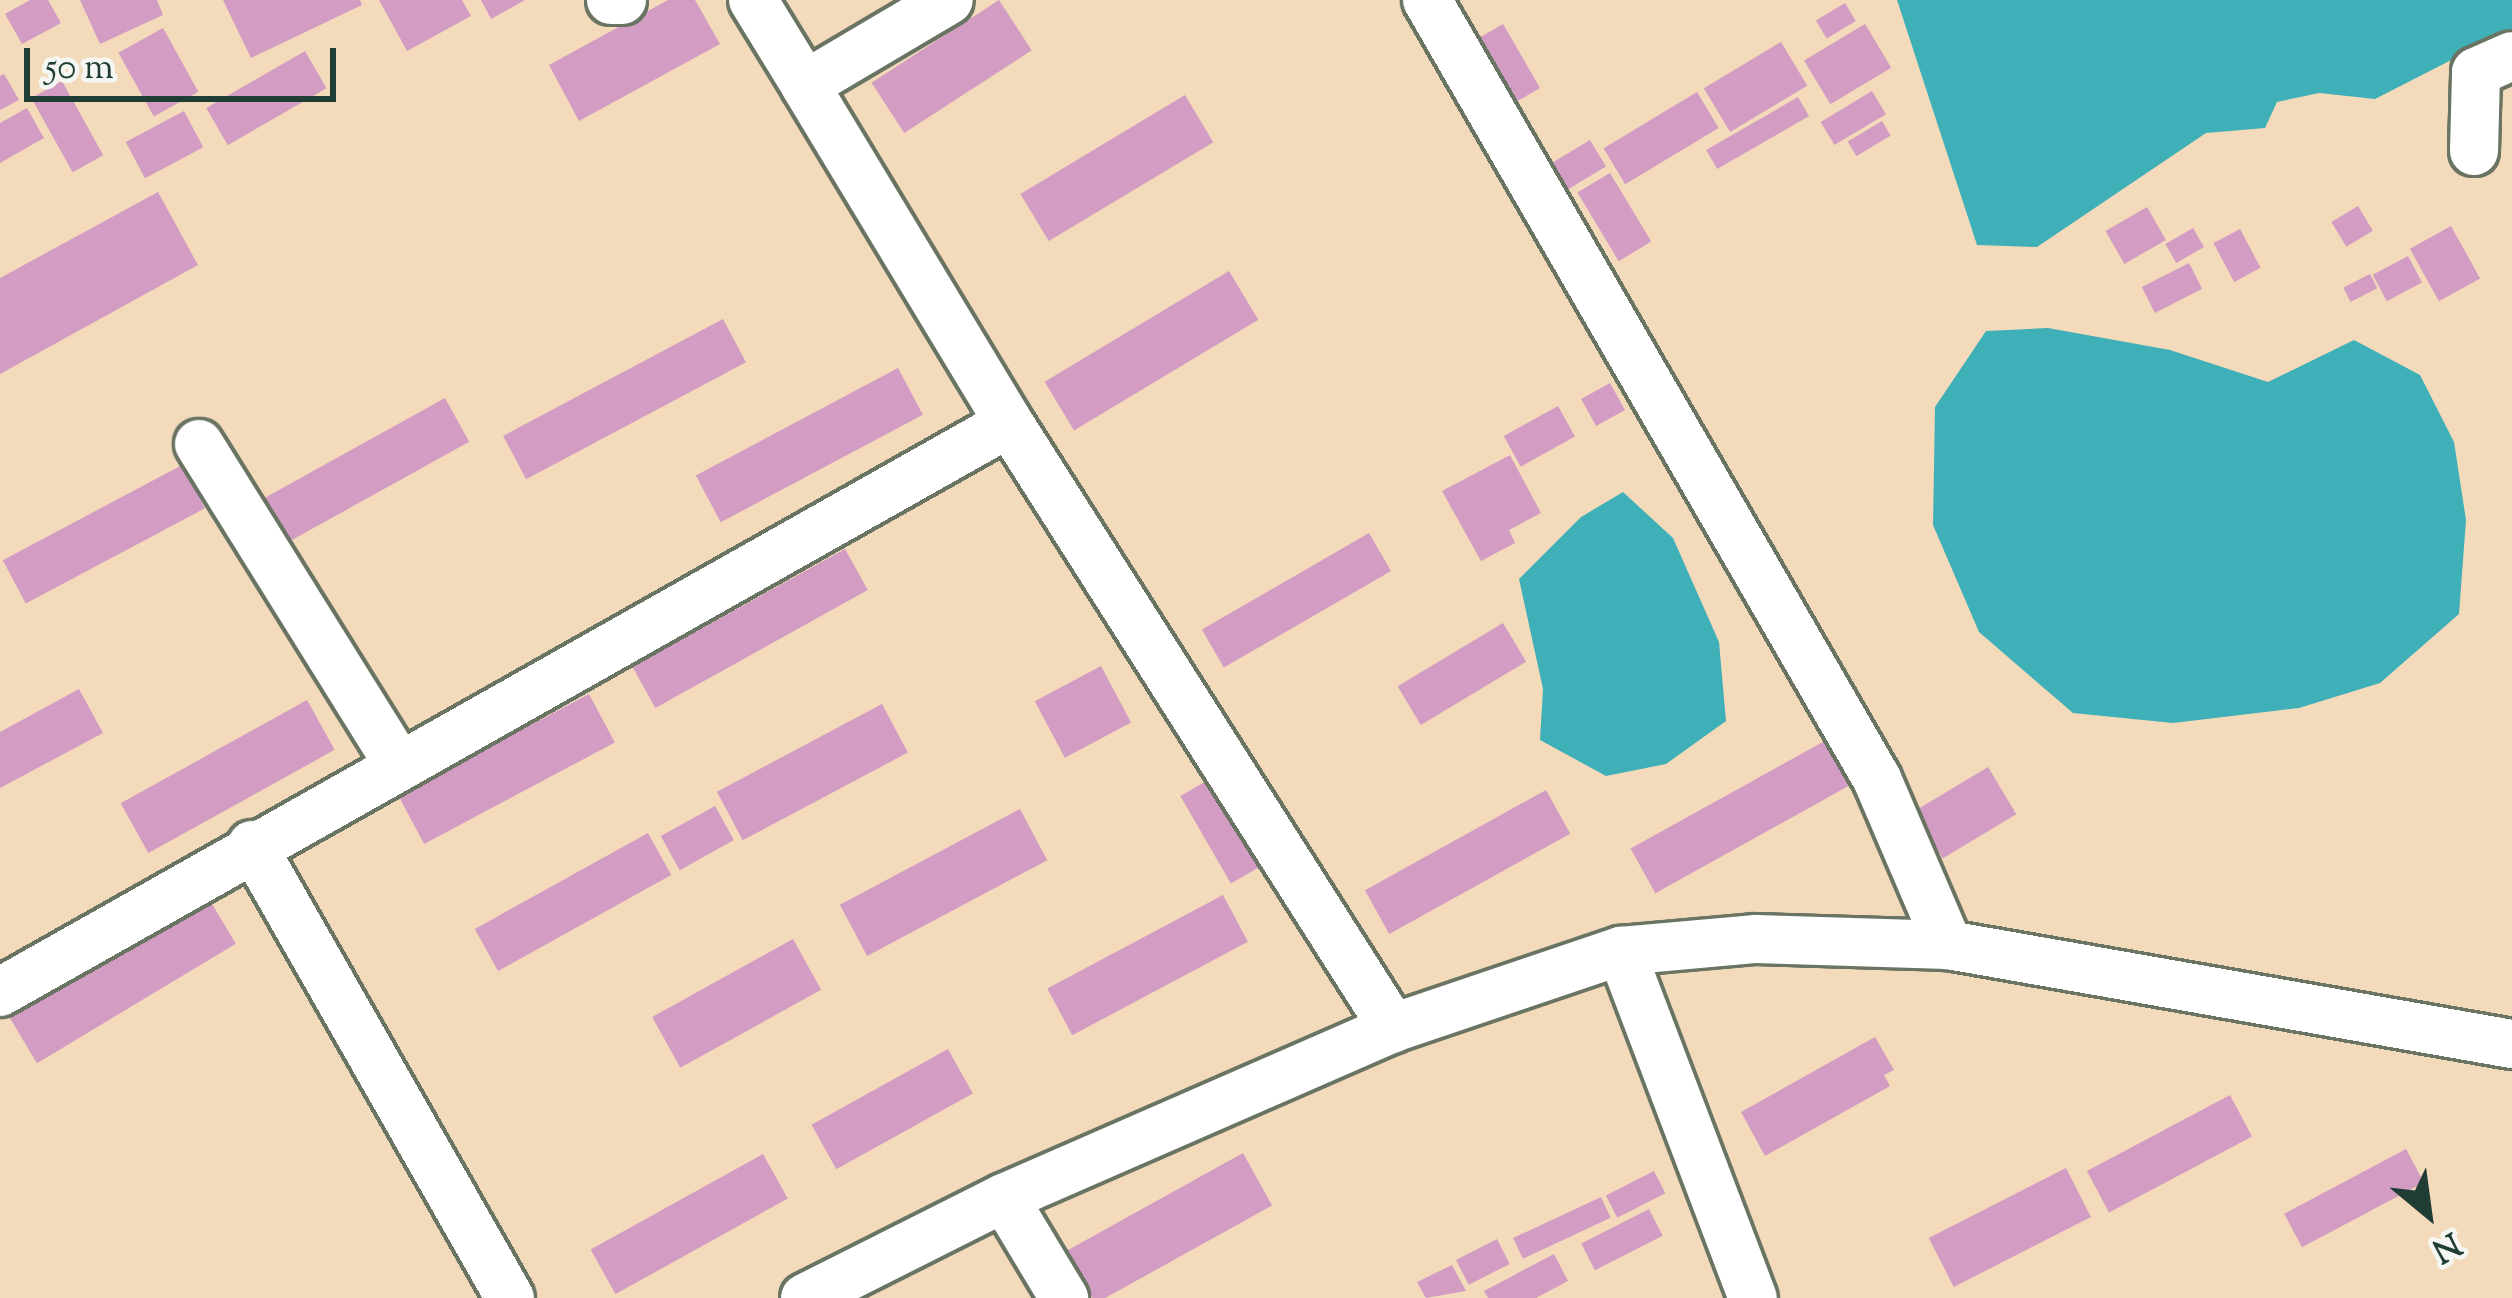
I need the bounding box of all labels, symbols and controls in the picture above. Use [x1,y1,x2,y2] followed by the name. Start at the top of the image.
[30,24,342,98] scale bar
[45,43,114,95] text: 50 m
[2368,1154,2488,1274] north arrow
[2422,1218,2469,1273] text: N

